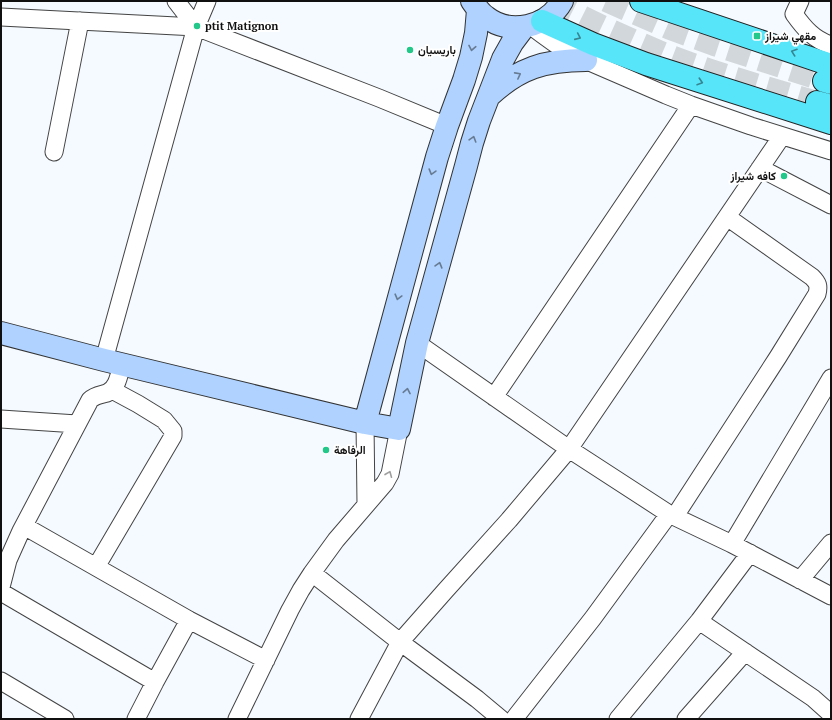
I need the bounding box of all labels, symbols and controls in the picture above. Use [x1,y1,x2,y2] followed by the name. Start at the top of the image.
[205,19,278,33] place label: ptit Matignon
[192,21,202,31] marker: ptit Matignon
[764,29,816,45] place label: مقهي شيراز
[752,31,762,41] marker: مقهي شيراز
[573,32,581,40] one-way arrow
[418,43,456,57] place label: باريسيان
[405,45,415,55] marker: باريسيان
[469,45,477,52] one-way arrow
[791,48,798,57] one-way arrow
[514,72,521,80] one-way arrow
[696,77,703,85] one-way arrow
[468,136,477,143] one-way arrow
[428,168,437,175] one-way arrow
[729,169,776,183] place label: کافه شيراز
[779,171,789,181] marker: کافه شيراز
[434,261,443,268] one-way arrow
[394,294,403,301] one-way arrow
[402,387,411,394] one-way arrow
[334,443,366,457] place label: الرفاهة
[321,445,331,455] marker: الرفاهة
[385,470,393,477] one-way arrow

